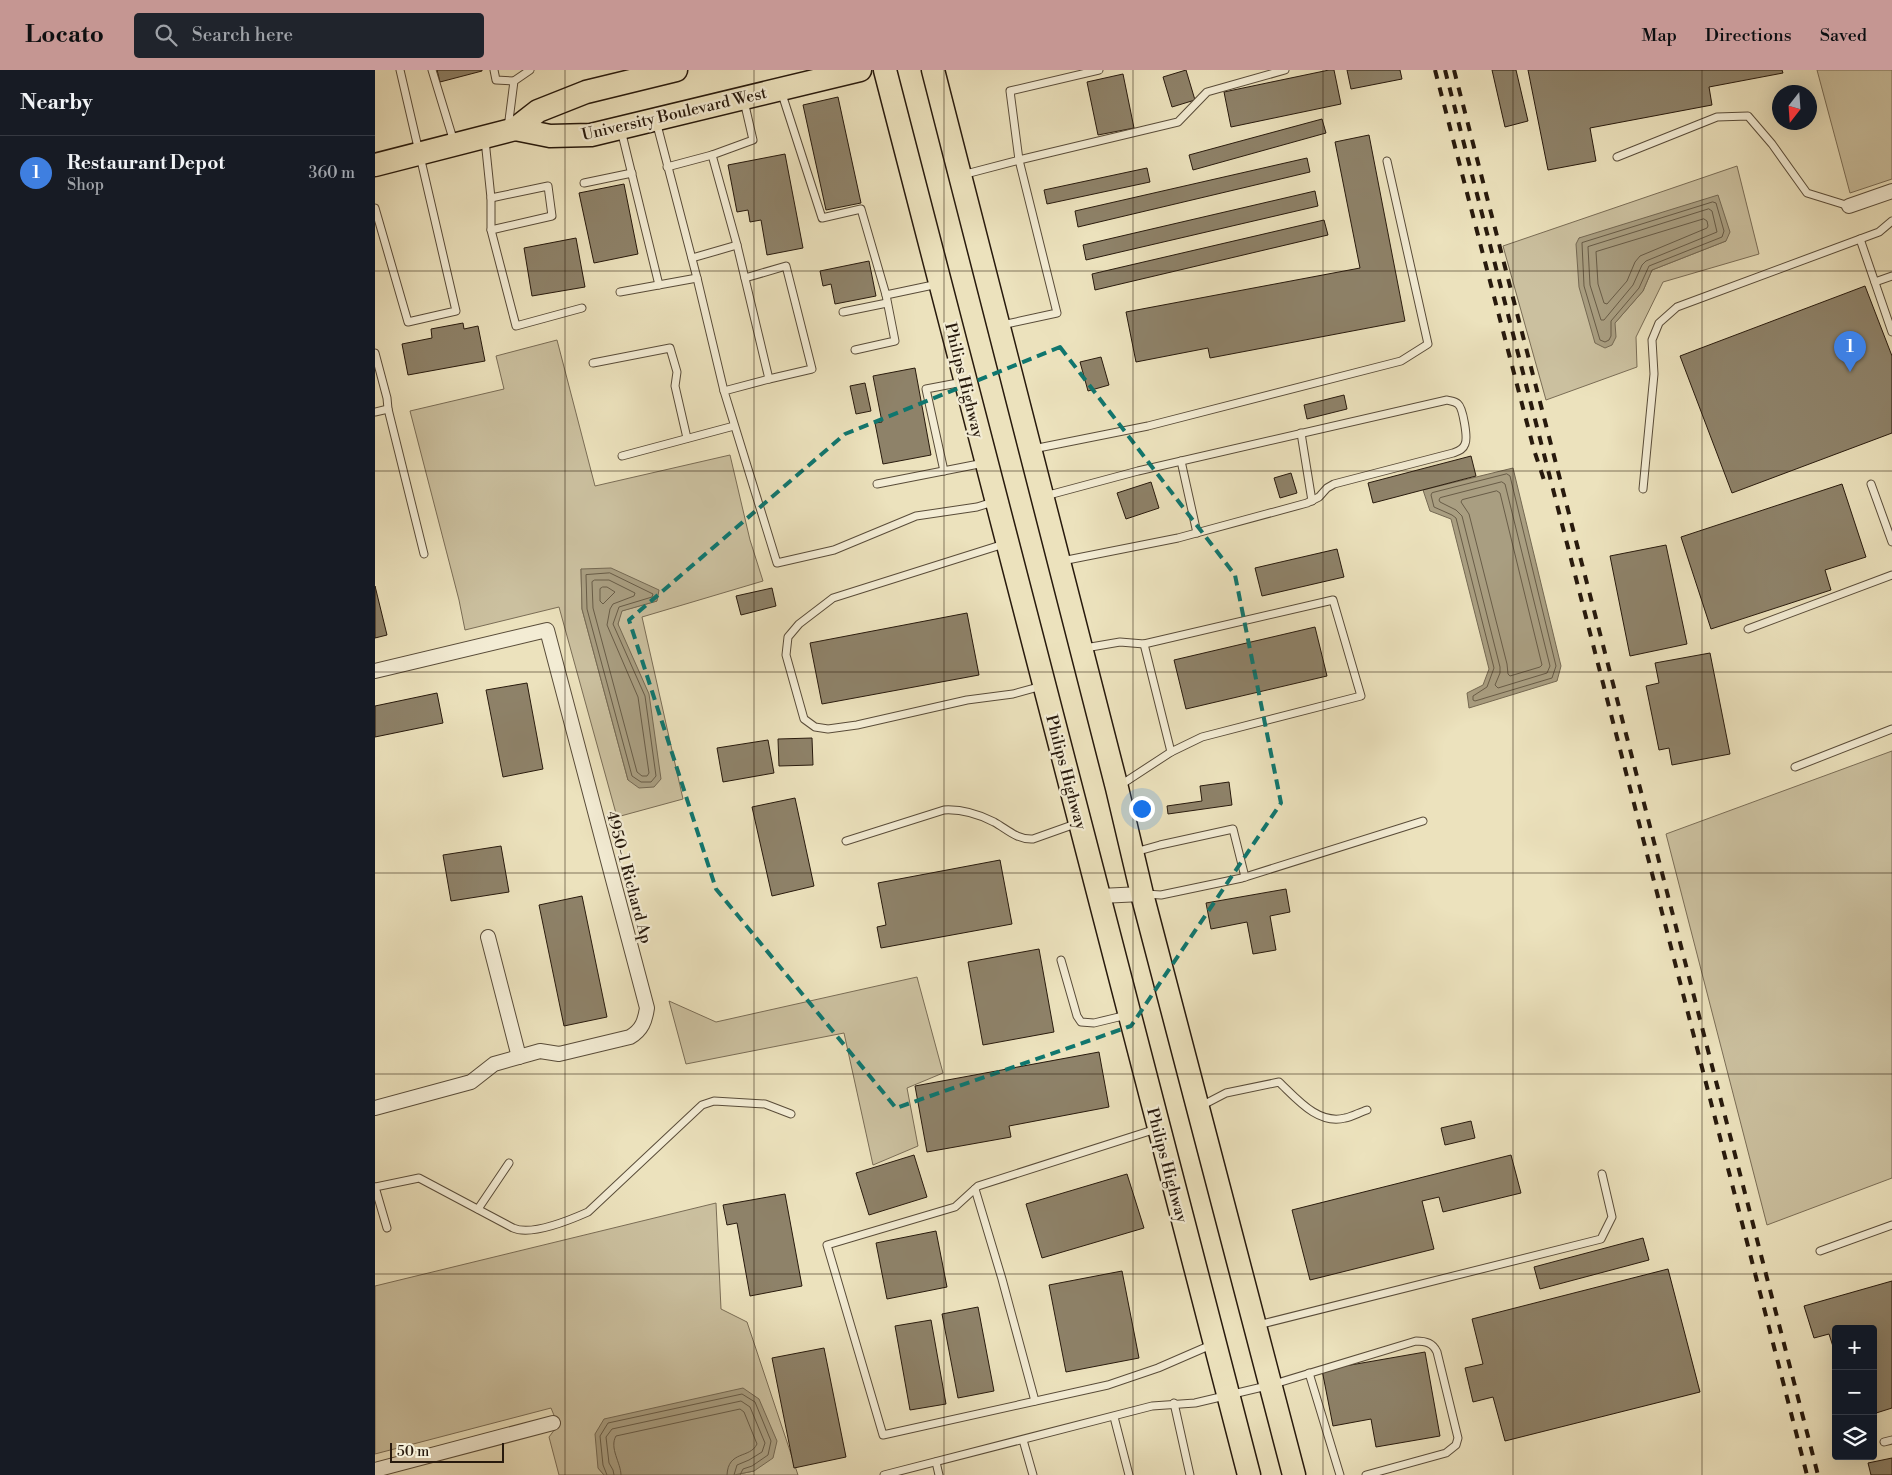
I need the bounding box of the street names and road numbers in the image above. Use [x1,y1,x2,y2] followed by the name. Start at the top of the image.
[580,83,769,145] street label: University Boulevard West
[940,321,988,440] street label: Philips Highway
[1041,713,1091,832] street label: Philips Highway
[602,809,656,946] street label: 4950-1 Richard Ap
[1142,1106,1192,1225] street label: Philips Highway

